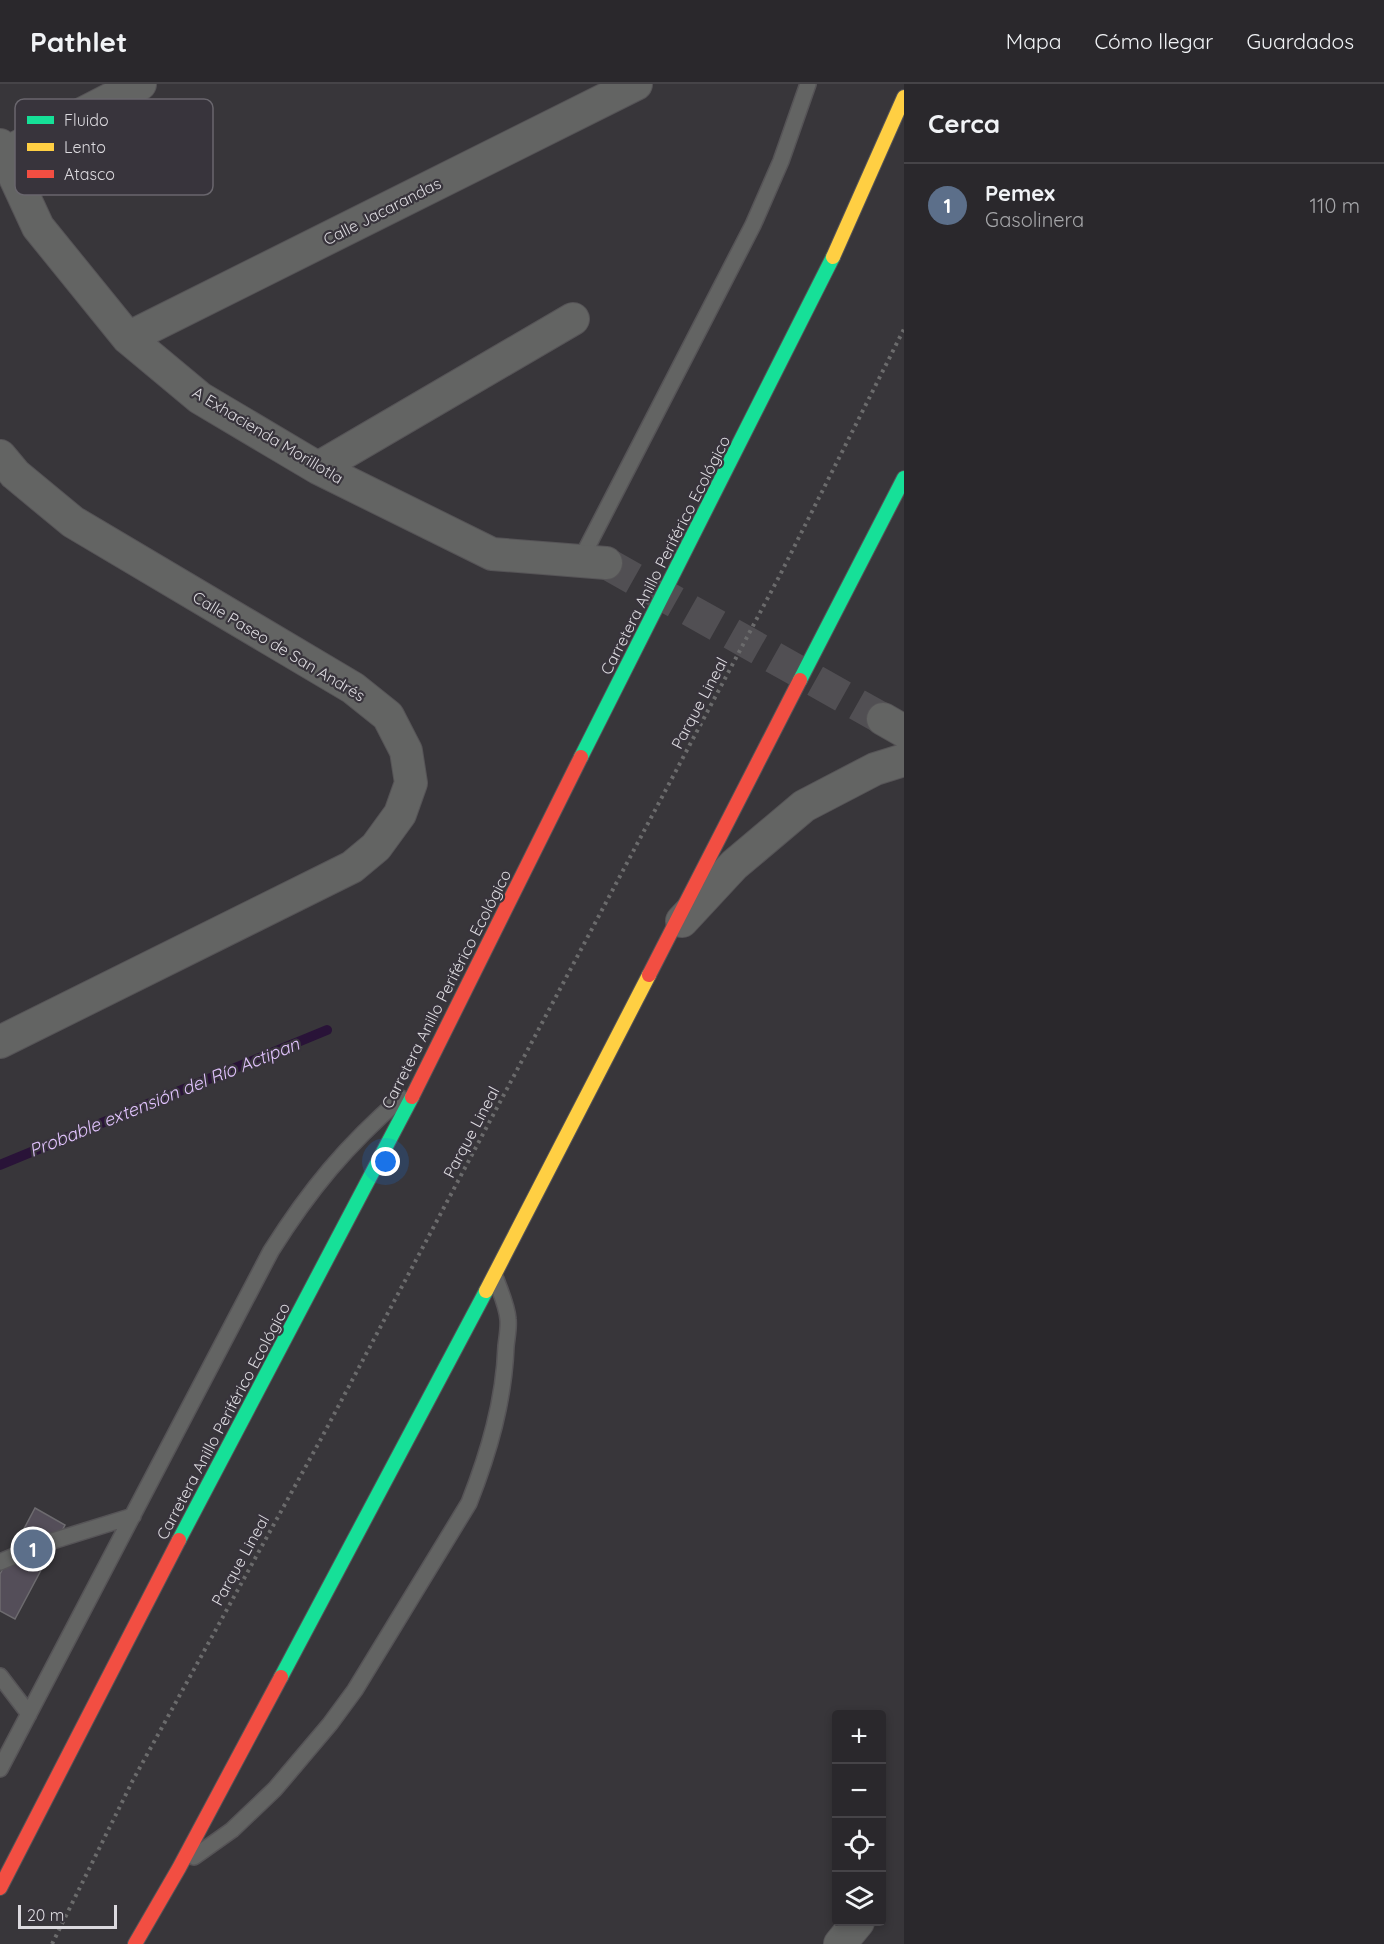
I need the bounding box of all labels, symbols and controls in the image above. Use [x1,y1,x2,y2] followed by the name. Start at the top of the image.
[30,24,127,59] text: Pathlet
[1006,28,1061,54] text: Mapa
[1094,28,1213,54] text: Cómo llegar
[1246,28,1354,54] text: Guardados
[15,99,213,195] legend
[928,107,1000,140] text: Cerca
[64,110,109,130] text: Fluido
[64,137,106,157] text: Lento
[64,164,115,184] text: Atasco
[320,173,444,249] street label: Calle Jacarandas
[985,179,1055,207] text: Pemex
[944,193,951,218] text: 1
[1310,193,1360,218] text: 110 m
[985,207,1084,232] text: Gasolinera
[189,382,347,488] street label: A Exhacienda Morillotla
[596,432,734,678] street label: Carretera Anillo Periférico Ecológico
[189,587,369,705] street label: Calle Paseo de San Andrés
[666,654,732,752] street label: Parque Lineal
[377,866,515,1112] street label: Carretera Anillo Periférico Ecológico
[25,1032,303,1162] water label: Probable extensión del Río Actipan
[438,1083,504,1181] street label: Parque Lineal
[371,1147,400,1176] your location
[152,1299,294,1543] street label: Carretera Anillo Periférico Ecológico
[207,1511,273,1609] street label: Parque Lineal
[14,1526,52,1572] pin: 1
[832,1710,886,1926] map controls
[832,1710,886,1764] button: +
[832,1764,886,1818] button: −
[832,1818,886,1872] button: locate
[832,1872,886,1926] button: layers
[18,1902,117,1930] scale bar
[27,1905,64,1925] text: 20 m

